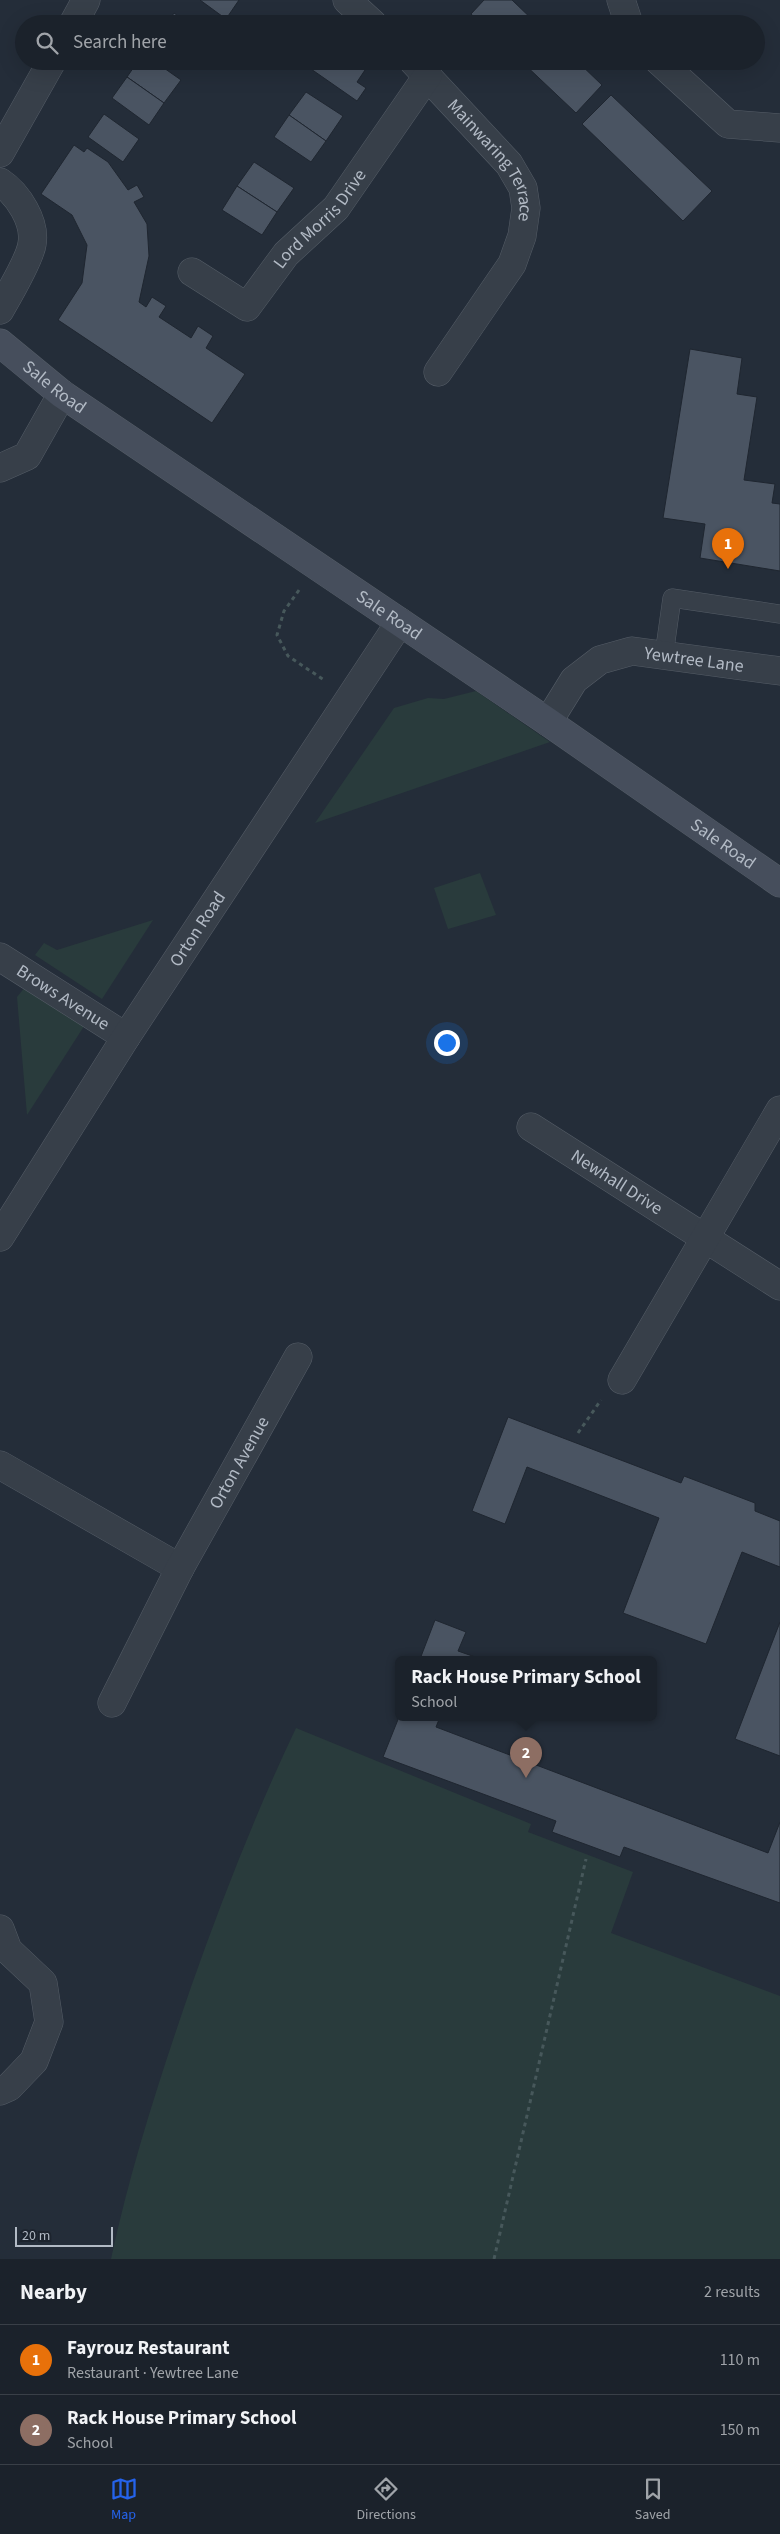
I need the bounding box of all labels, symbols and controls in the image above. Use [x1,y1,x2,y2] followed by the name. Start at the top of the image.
[15,15,765,70] search box
[33,29,61,57] icon: search
[73,29,167,56] text: Search here
[442,93,539,223] street label: Mainwaring Terrace
[267,164,372,273] street label: Lord Morris Drive
[17,354,91,419] street label: Sale Road
[712,528,744,569] pin: 1
[351,584,427,646] street label: Sale Road
[642,640,745,678] street label: Yewtree Lane
[686,812,761,875] street label: Sale Road
[163,886,232,972] street label: Orton Road
[12,958,115,1036] street label: Brows Avenue
[434,1030,460,1056] your location
[566,1143,668,1221] street label: Newhall Drive
[203,1412,275,1513] street label: Orton Avenue
[395,1656,657,1721] popup
[411,1664,641,1691] text: Rack House Primary School
[411,1691,457,1713] text: School
[510,1737,542,1778] pin: 2
[15,2224,112,2247] scale bar
[22,2226,50,2246] text: 20 m
[20,2277,87,2307] text: Nearby
[704,2281,760,2303] text: 2 results
[67,2335,230,2362] text: Fayrouz Restaurant
[32,2349,40,2371] text: 1
[720,2349,760,2371] text: 110 m
[67,2362,239,2384] text: Restaurant · Yewtree Lane
[67,2405,296,2432] text: Rack House Primary School
[32,2419,40,2441] text: 2
[720,2419,760,2441] text: 150 m
[67,2432,113,2454] text: School
[110,2475,138,2525] tab: Map
[357,2475,416,2525] tab: Directions
[635,2475,670,2525] tab: Saved

